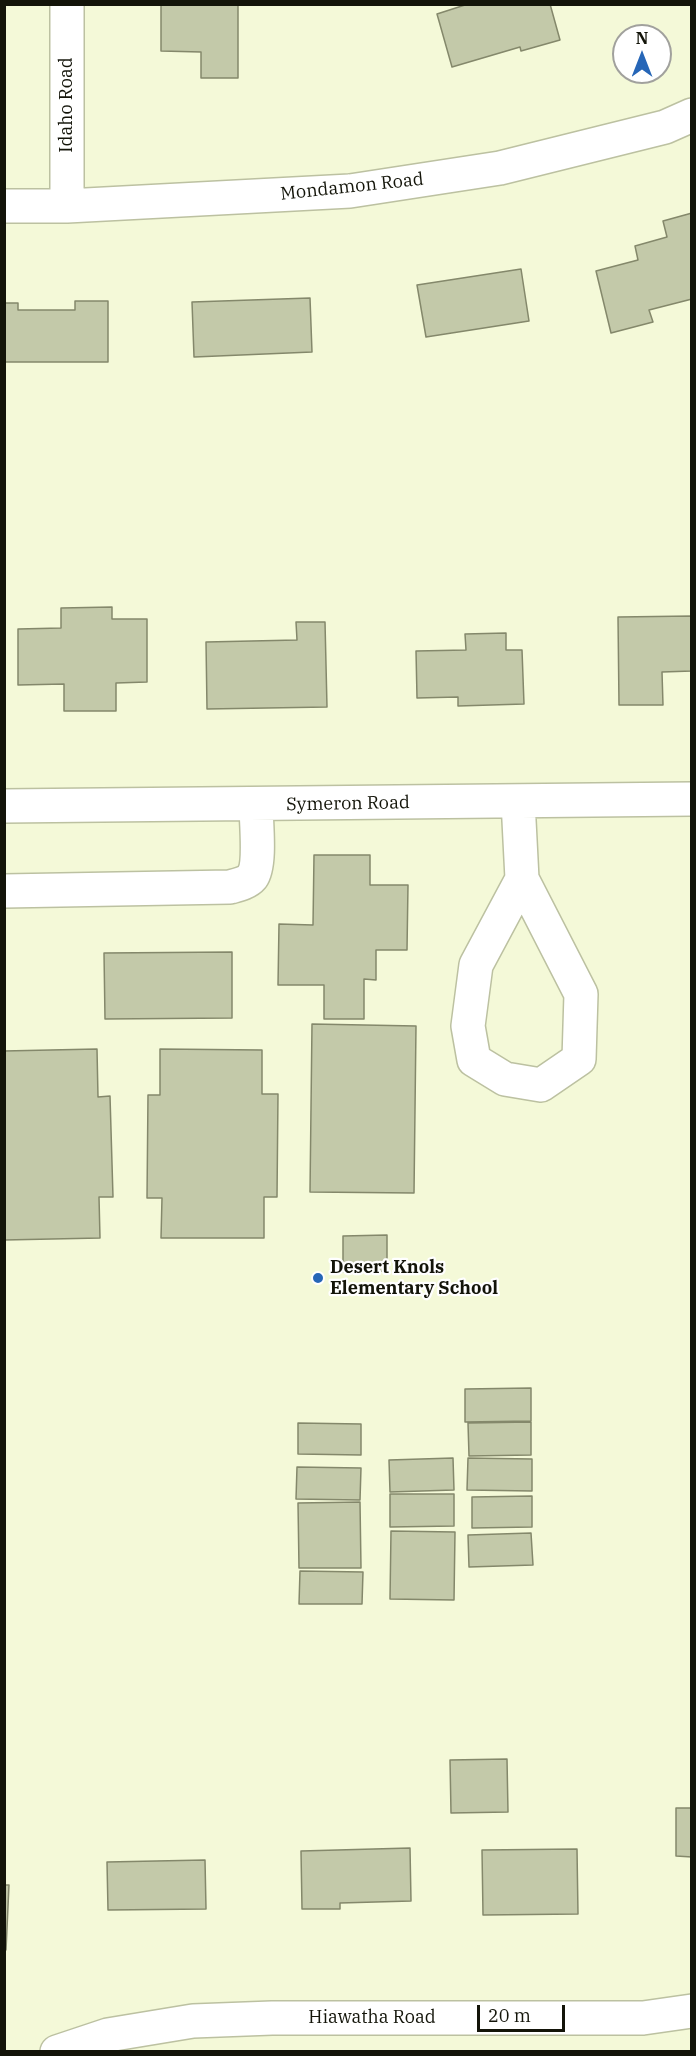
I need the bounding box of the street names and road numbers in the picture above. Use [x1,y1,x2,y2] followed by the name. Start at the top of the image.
[56,57,78,153] street label: Idaho Road
[279,169,425,205] street label: Mondamon Road
[286,792,410,816] street label: Symeron Road
[308,2007,436,2029] street label: Hiawatha Road

